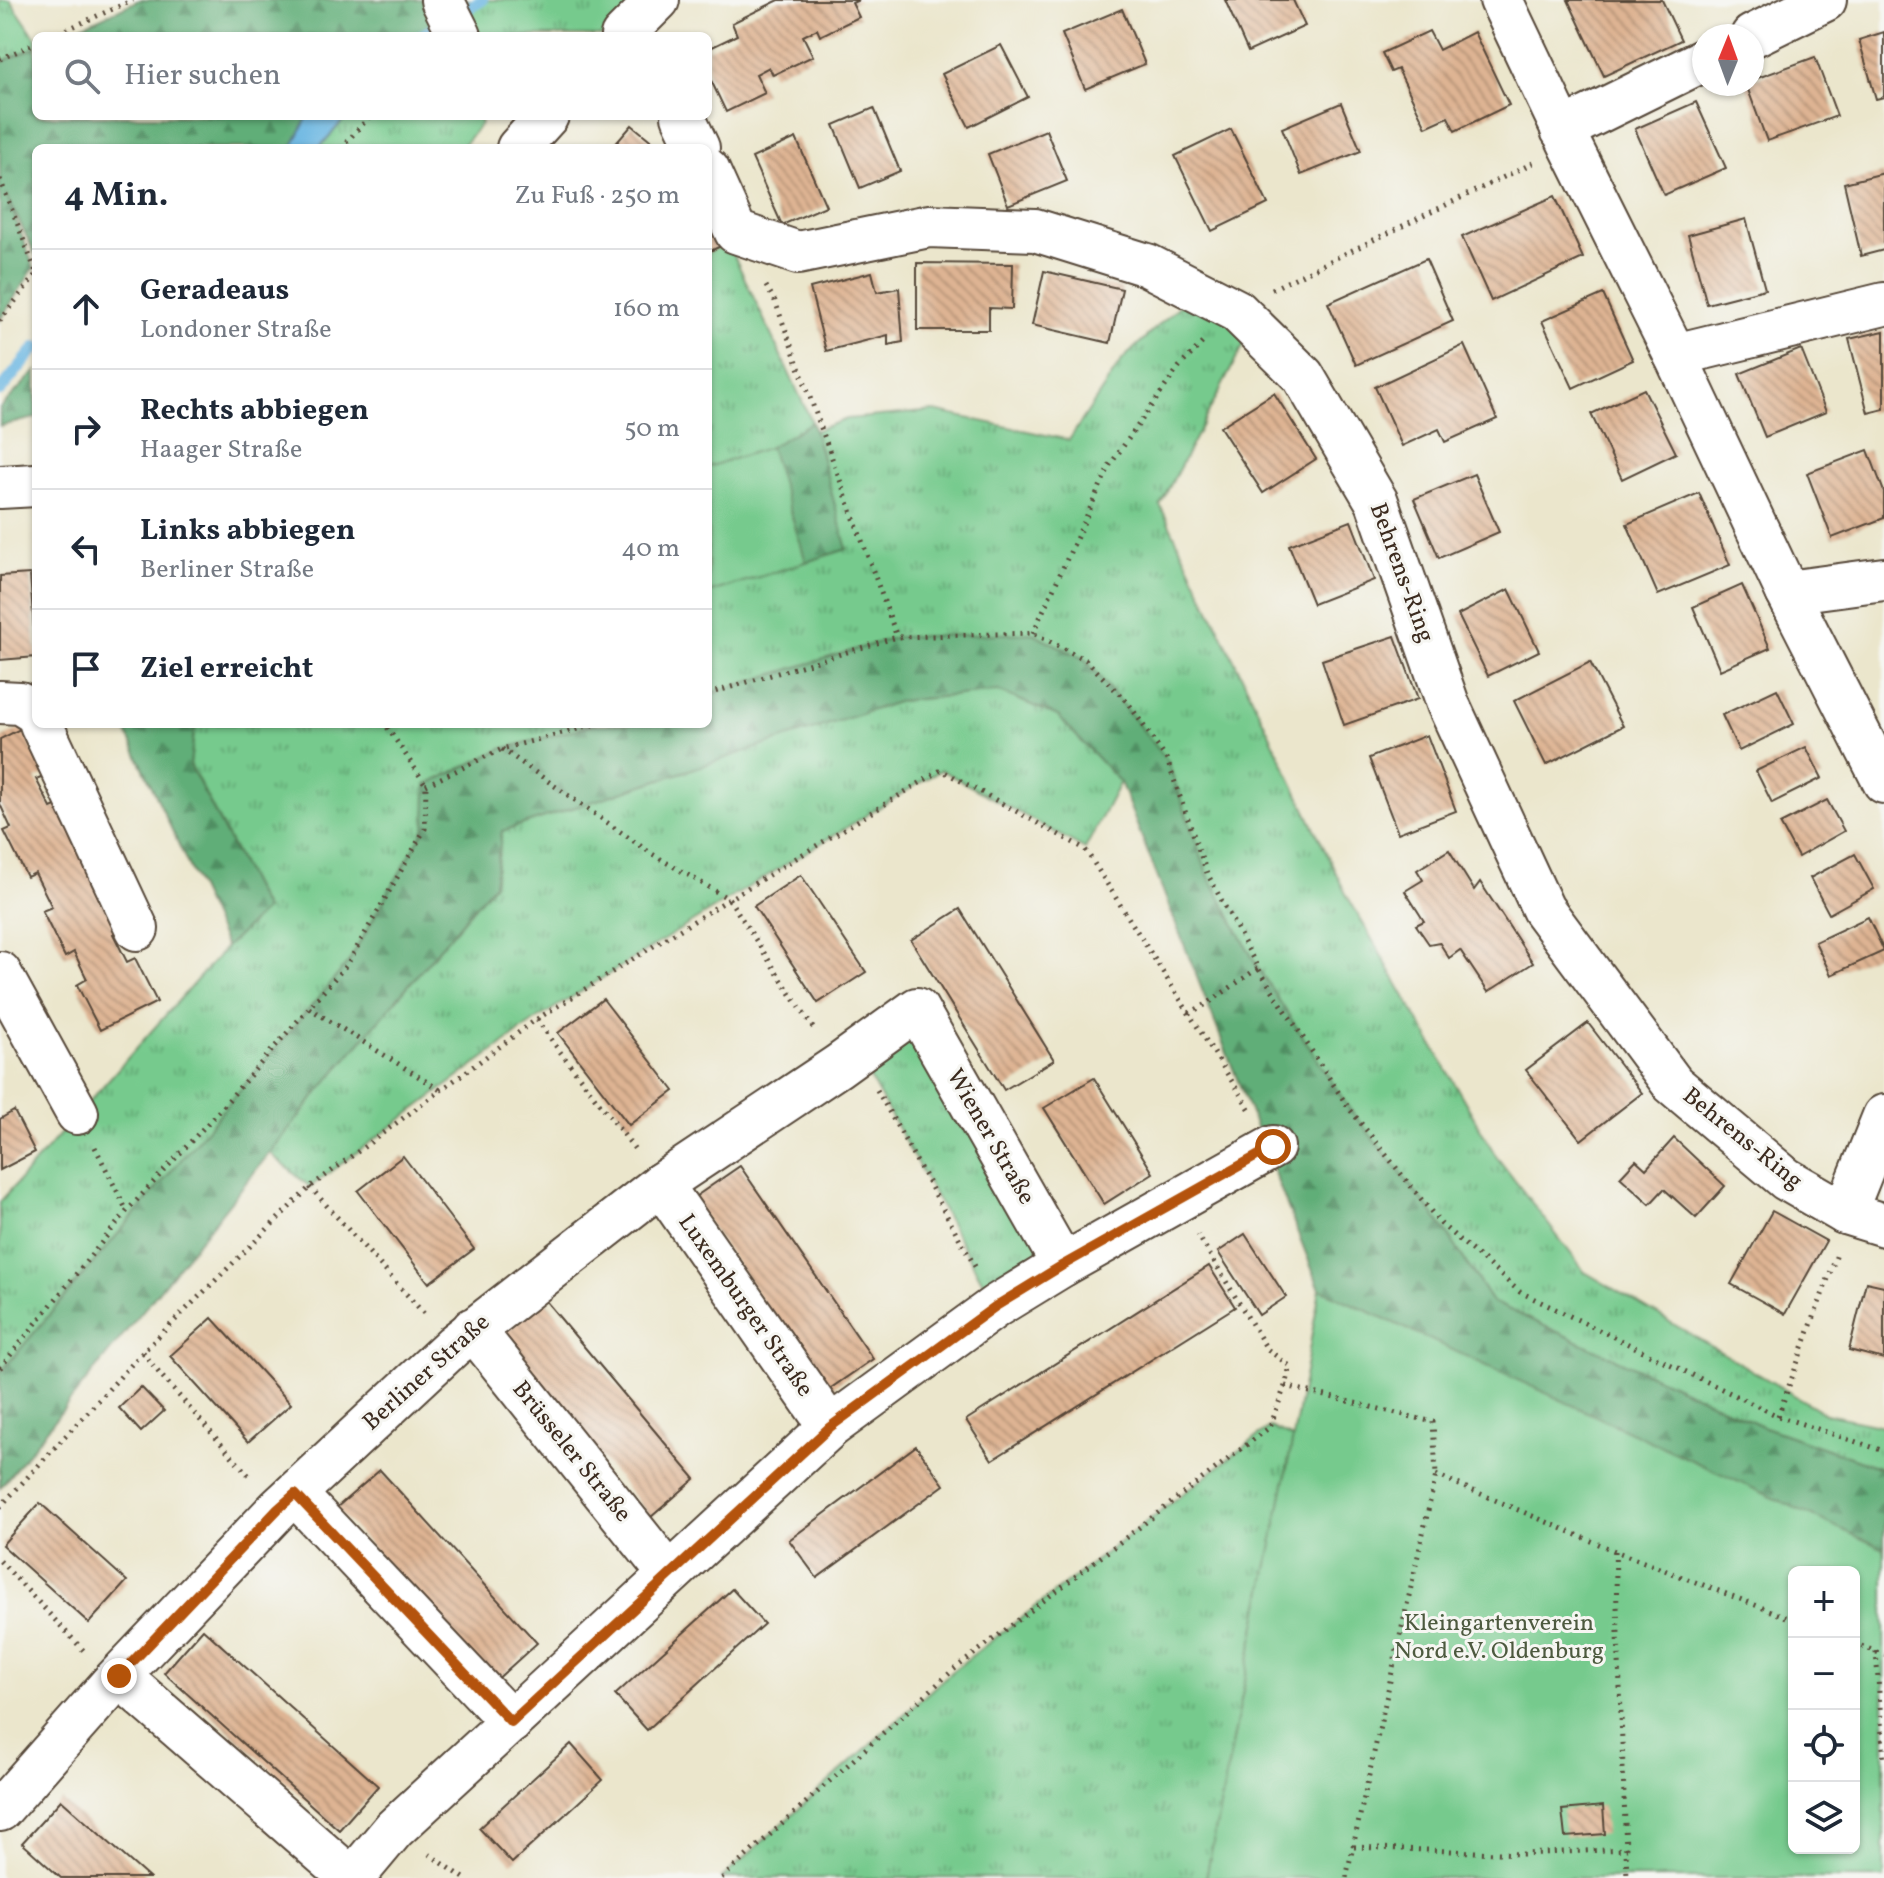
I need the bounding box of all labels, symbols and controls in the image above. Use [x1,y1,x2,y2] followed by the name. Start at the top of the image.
[1692,24,1764,96] north arrow
[32,32,712,120] search box
[60,54,104,98] icon: search
[124,55,281,97] text: Hier suchen
[64,173,168,220] text: 4 Min.
[514,178,680,214] text: Zu Fuß · 250 m
[140,270,289,312] text: Geradeaus
[64,287,108,331] icon: ahead
[613,291,680,327] text: 160 m
[140,312,332,348] text: Londoner Straße
[140,390,369,432] text: Rechts abbiegen
[64,407,108,451] icon: right
[624,411,680,447] text: 50 m
[140,432,302,468] text: Haager Straße
[1360,498,1442,648] street label: Behrens-Ring
[140,510,356,552] text: Links abbiegen
[64,527,108,571] icon: left
[621,531,680,567] text: 40 m
[140,552,314,588] text: Berliner Straße
[64,647,108,691] icon: arrive
[140,648,313,690] text: Ziel erreicht
[937,1063,1043,1211] street label: Wiener Straße
[1674,1080,1810,1198] street label: Behrens-Ring
[1255,1129,1291,1165] route start
[669,1208,821,1404] street label: Luxemburger Straße
[356,1307,498,1439] street label: Berliner Straße
[503,1374,639,1530] street label: Brüsseler Straße
[1788,1566,1860,1854] map controls
[1788,1566,1860,1638] button: +
[1394,1607,1604,1669] park label: Kleingartenverein Nord e.V. Oldenburg
[1788,1638,1860,1710] button: −
[101,1658,137,1694] route end
[1788,1710,1860,1782] button: locate
[1788,1782,1860,1854] button: layers

